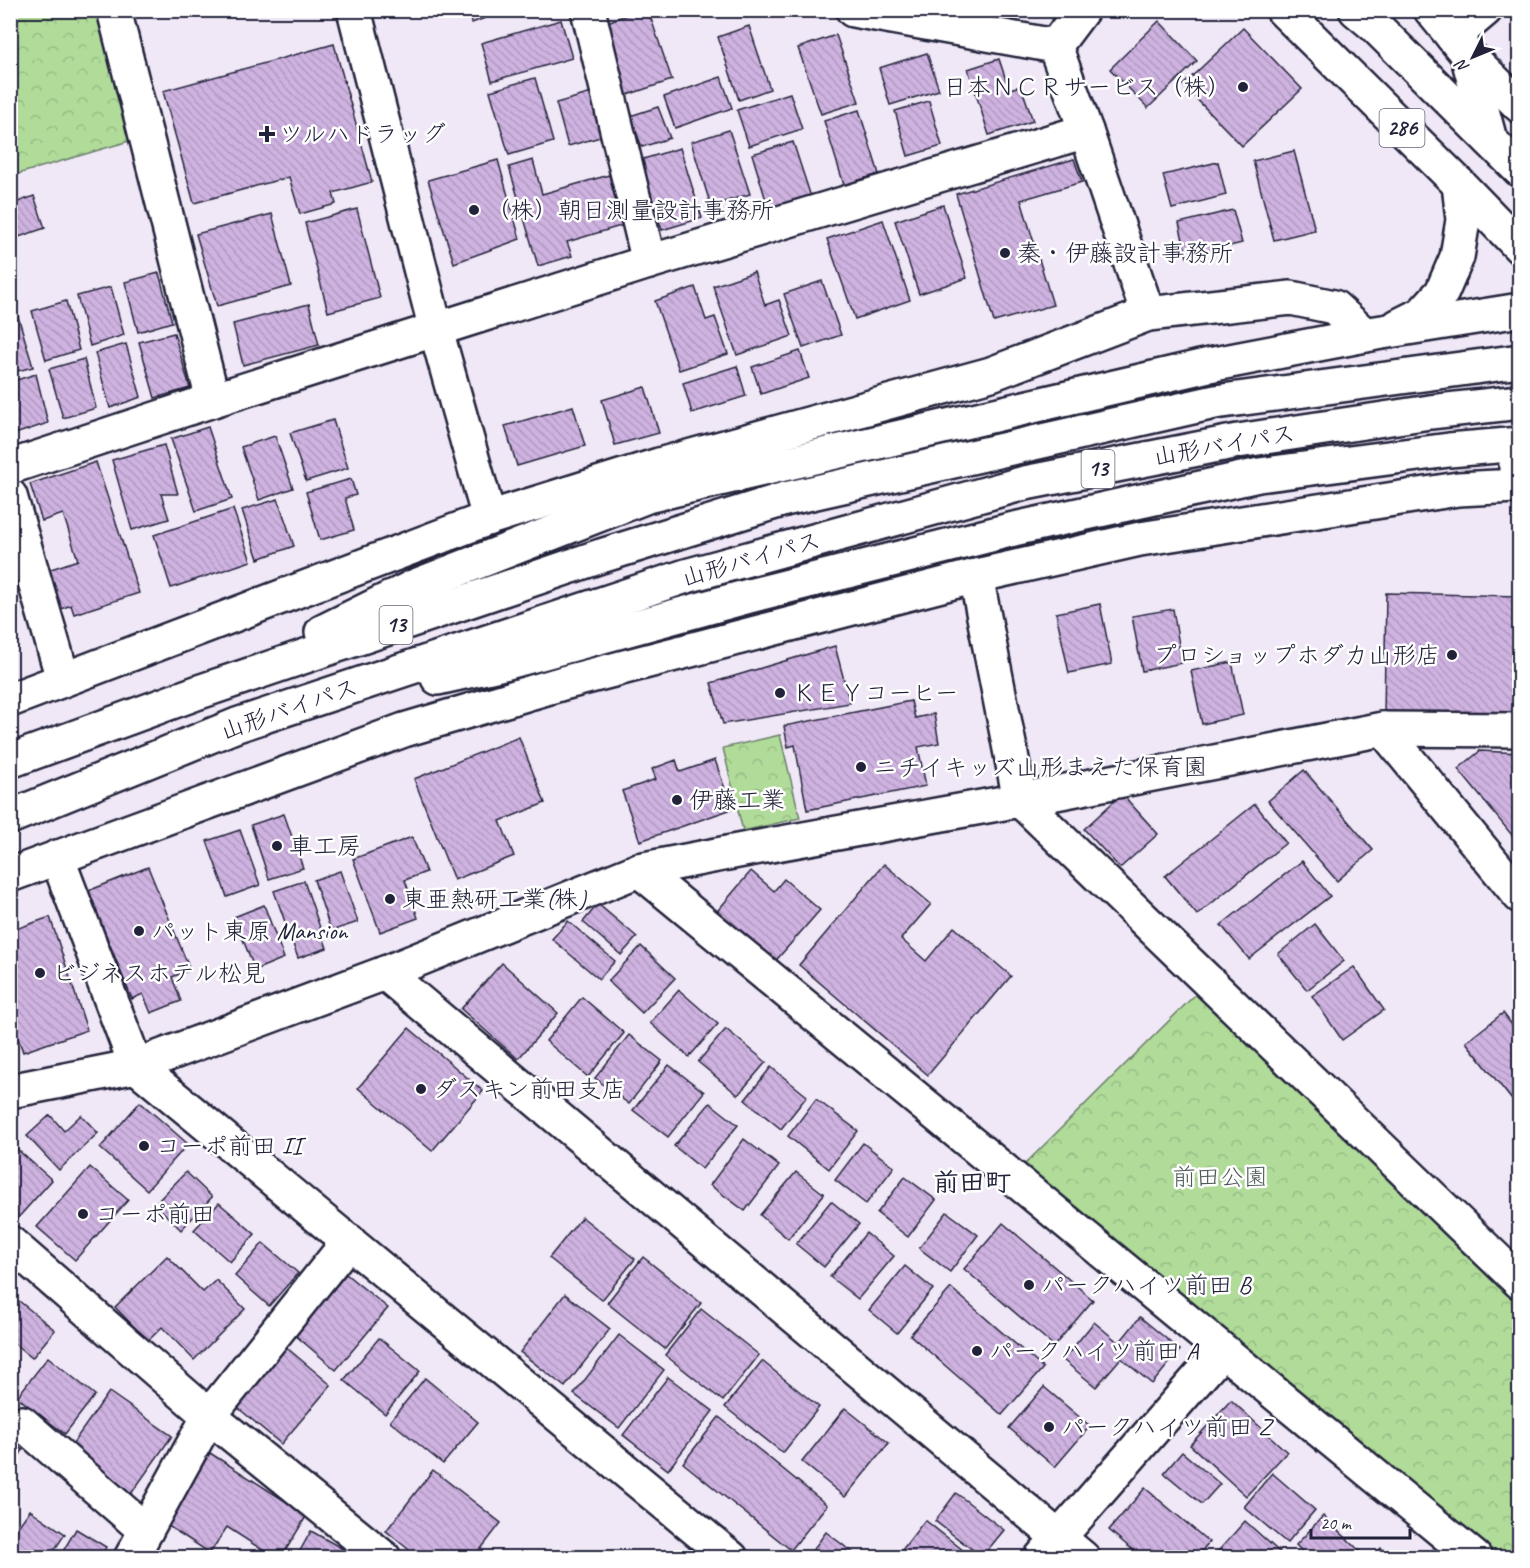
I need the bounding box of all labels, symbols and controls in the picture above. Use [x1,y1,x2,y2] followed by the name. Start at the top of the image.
[1443,27,1503,87] north arrow
[1450,54,1473,77] text: N
[943,72,1231,102] place label: 日本ＮＣＲサービス（株）
[1236,80,1250,94] marker: 日本ＮＣＲサービス（株）
[1380,109,1424,147] road number: 286
[279,119,446,149] place label: ツルハドラッグ
[260,127,274,141] marker: ツルハドラッグ
[486,195,774,225] place label: （株）朝日測量設計事務所
[467,203,481,217] marker: （株）朝日測量設計事務所
[1017,238,1233,268] place label: 秦・伊藤設計事務所
[998,246,1012,260] marker: 秦・伊藤設計事務所
[1151,418,1297,472] street label: 山形バイパス
[1082,450,1114,488] road number: 13
[678,525,824,593] street label: 山形バイパス
[380,606,412,644] road number: 13
[1153,640,1440,670] place label: プロショップホダカ山形店
[1445,648,1459,662] marker: プロショップホダカ山形店
[216,671,362,747] street label: 山形バイパス
[792,678,959,708] place label: ＫＥＹコーヒー
[773,686,787,700] marker: ＫＥＹコーヒー
[873,752,1208,782] place label: ニチイキッズ山形まえた保育園
[854,760,868,774] marker: ニチイキッズ山形まえた保育園
[689,785,785,815] place label: 伊藤工業
[670,793,684,807] marker: 伊藤工業
[289,831,361,861] place label: 車工房
[270,839,284,853] marker: 車工房
[402,884,587,914] place label: 東亜熱研工業(株)
[383,892,397,906] marker: 東亜熱研工業(株)
[151,916,349,946] place label: パット東原 Mansion
[132,924,146,938] marker: パット東原 Mansion
[52,958,266,988] place label: ビジネスホテル松見
[33,966,47,980] marker: ビジネスホテル松見
[433,1074,625,1104] place label: ダスキン前田支店
[414,1082,428,1096] marker: ダスキン前田支店
[156,1131,307,1161] place label: コーポ前田 II
[137,1139,151,1153] marker: コーポ前田 II
[1172,1162,1268,1192] park label: 前田公園
[933,1166,1011,1199] district label: 前田町
[95,1199,215,1229] place label: コーポ前田
[76,1207,90,1221] marker: コーポ前田
[1041,1270,1252,1300] place label: パークハイツ前田 B
[1022,1278,1036,1292] marker: パークハイツ前田 B
[989,1336,1199,1366] place label: パークハイツ前田 A
[970,1344,984,1358] marker: パークハイツ前田 A
[1061,1412,1274,1442] place label: パークハイツ前田 Z
[1042,1420,1056,1434] marker: パークハイツ前田 Z
[1311,1502,1410,1540] scale bar
[1320,1512,1353,1534] text: 20 m

